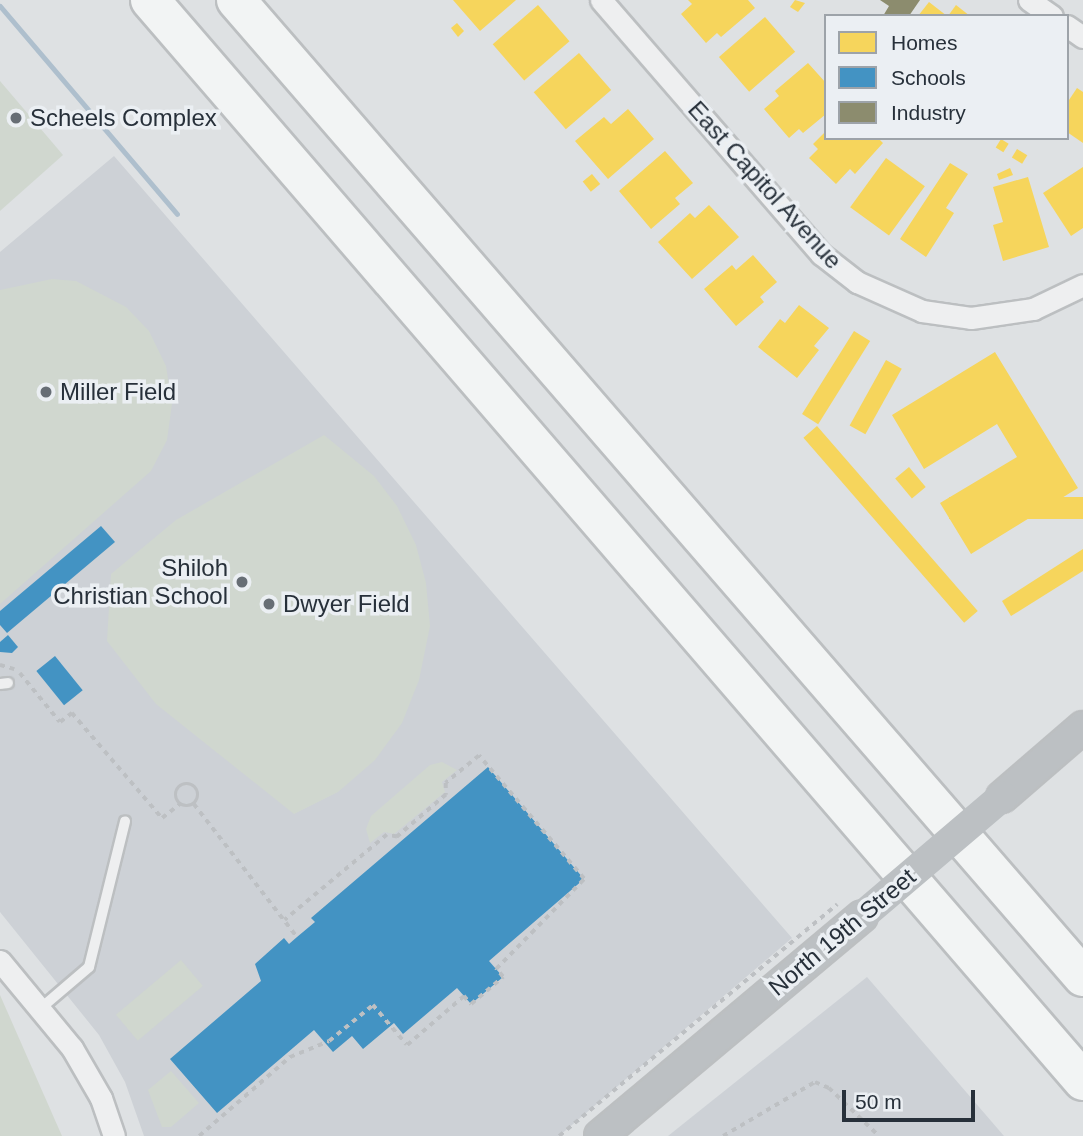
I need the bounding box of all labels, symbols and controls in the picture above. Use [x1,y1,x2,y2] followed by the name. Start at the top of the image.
[824,14,1069,140] legend
[891,31,958,54] text: Homes
[891,66,966,89] text: Schools
[682,95,848,275] street label: East Capitol Avenue
[891,101,966,124] text: Industry
[30,104,217,132] place label: Scheels Complex
[8,110,24,126] marker: Scheels Complex
[60,378,176,406] place label: Miller Field
[38,384,54,400] marker: Miller Field
[53,554,228,610] place label: Shiloh Christian School
[234,574,250,590] marker: Shiloh Christian School
[283,590,410,618] place label: Dwyer Field
[261,596,277,612] marker: Dwyer Field
[763,862,921,1002] street label: North 19th Street
[845,1076,978,1120] scale bar
[855,1090,902,1113] text: 50 m

